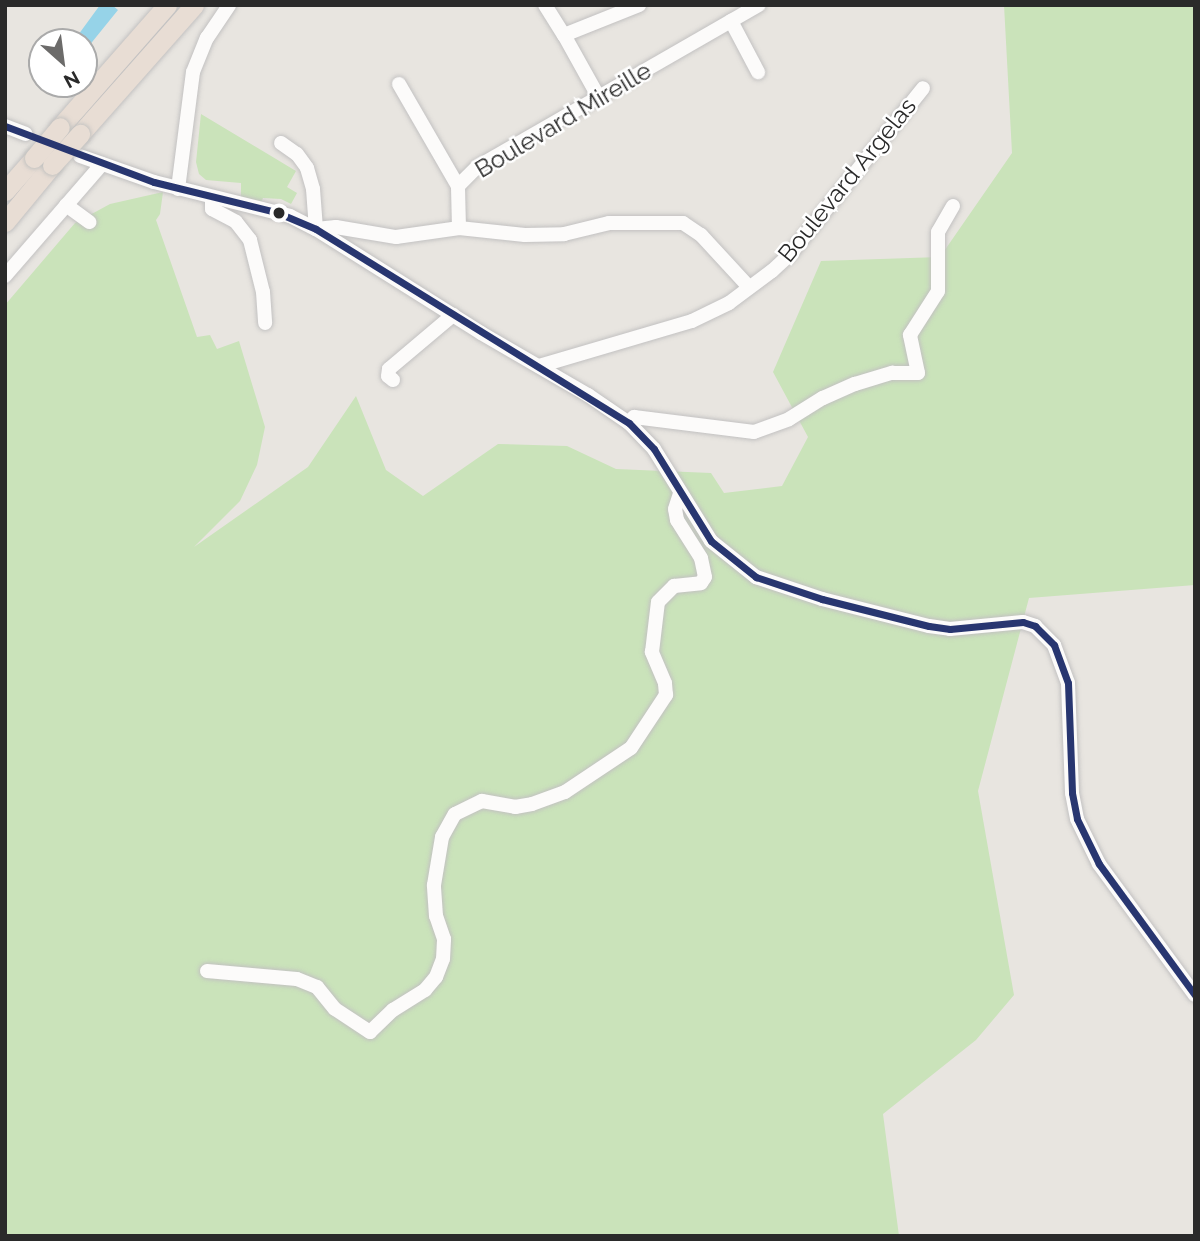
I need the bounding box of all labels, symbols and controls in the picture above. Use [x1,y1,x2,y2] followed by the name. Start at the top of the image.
[28,28,98,98] north arrow
[470,56,656,184] street label: Boulevard Mireille
[60,67,83,93] text: N
[772,92,922,268] street label: Boulevard Argelas
[272,206,286,220] unlabelled marker

